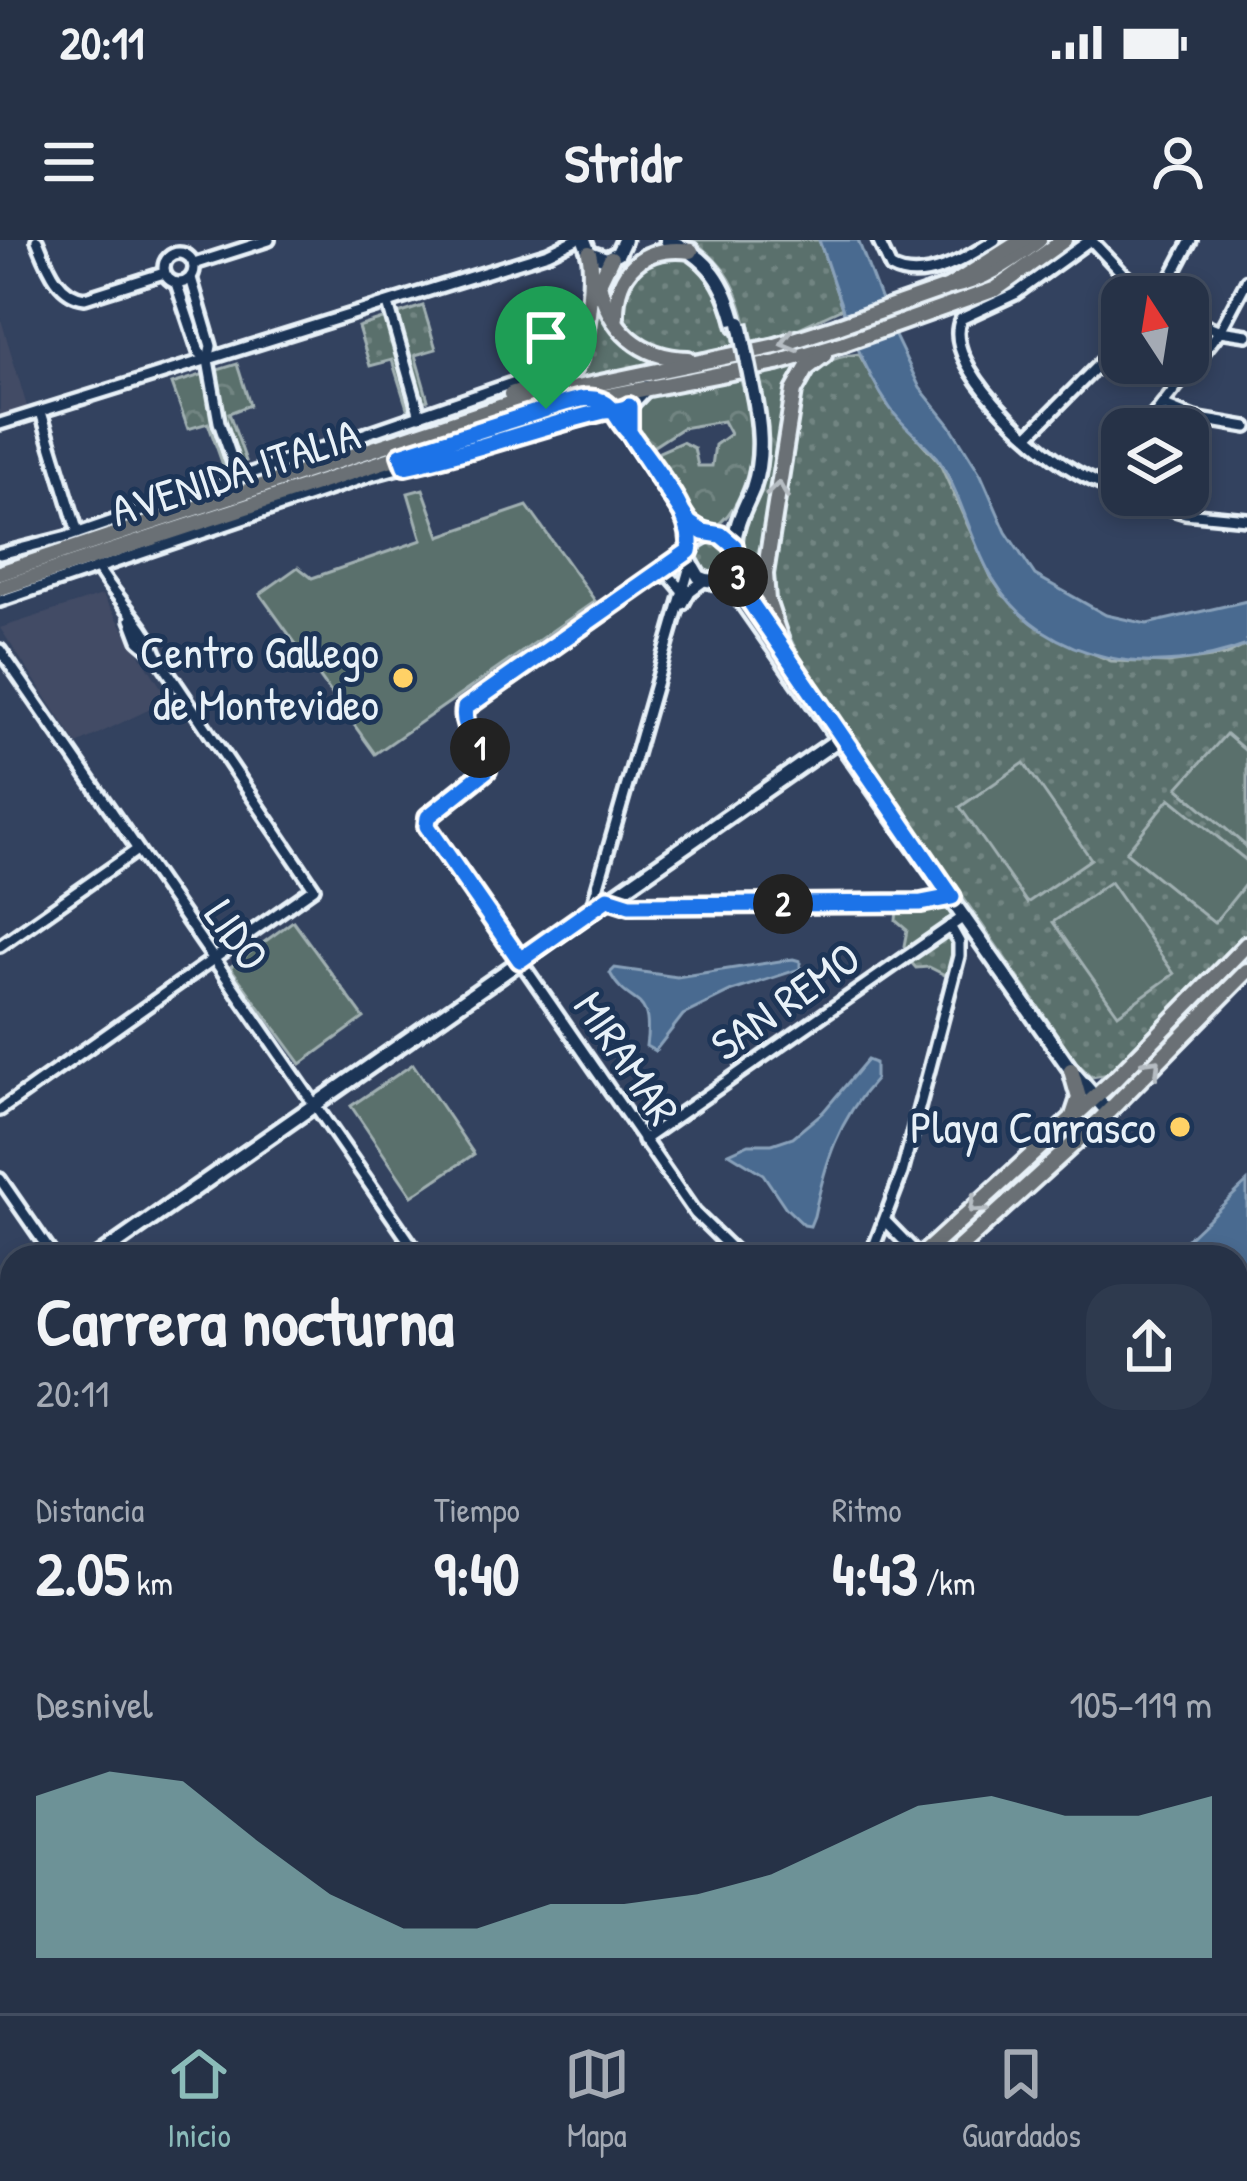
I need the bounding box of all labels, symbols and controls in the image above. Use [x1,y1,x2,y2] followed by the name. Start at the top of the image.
[60,12,144,73] text: 20:11
[564,126,683,199] text: Stridr
[36,129,102,195] icon: menu
[1145,129,1211,195] icon: person
[1101,276,1209,384] north arrow
[1101,276,1209,516] map controls
[495,286,597,409] pin
[513,304,579,370] icon: arrive
[779,328,800,353] one-way arrow
[103,403,367,540] street label: AVENIDA ITALIA
[1101,408,1209,516] button: layers
[764,480,790,500] one-way arrow
[708,547,768,607] pin: 3
[731,555,745,599] text: 3
[140,621,379,734] place label: Centro Gallego de Montevideo
[390,665,416,691] marker: Centro Gallego de Montevideo
[450,718,510,778] pin: 1
[474,726,486,770] text: 1
[753,874,813,934] pin: 2
[775,882,791,926] text: 2
[191,887,284,982] street label: LIDO
[698,927,871,1074] street label: SAN REMO
[560,979,694,1137] street label: MIRAMAR
[1139,1058,1161,1080] one-way arrow
[910,1096,1156,1157] place label: Playa Carrasco
[1167,1114,1193,1140] marker: Playa Carrasco
[969,1191,990,1213] one-way arrow
[36,1276,454,1366] text: Carrera nocturna
[1086,1284,1212,1410] button: share
[36,1366,109,1419] text: 20:11
[36,1488,144,1532] text: Distancia
[434,1488,520,1532] text: Tiempo
[832,1488,901,1532] text: Ritmo
[36,1532,129,1614] text: 2.05
[434,1532,519,1614] text: 9:40
[832,1532,918,1614] text: 4:43
[129,1561,173,1605] text: km
[918,1561,976,1605] text: /km
[36,1677,153,1730] text: Desnivel
[1069,1677,1212,1730] text: 105–119 m
[166,2041,232,2157] tab: Inicio
[564,2041,630,2157] tab: Mapa
[962,2041,1081,2157] tab: Guardados

